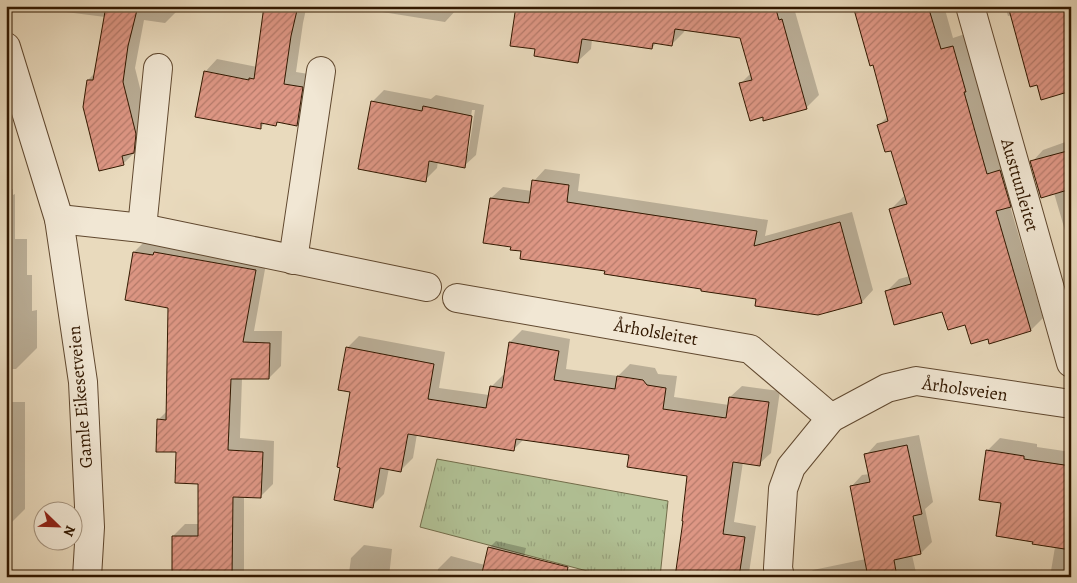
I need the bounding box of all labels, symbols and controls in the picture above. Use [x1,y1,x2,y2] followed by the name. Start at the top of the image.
[995,135,1045,235] street label: Austtunleitet
[611,313,700,351] street label: Årholsleitet
[62,325,98,469] street label: Gamle Eikesetveien
[920,371,1009,407] street label: Årholsveien
[32,500,82,550] north arrow
[59,522,80,539] text: N

